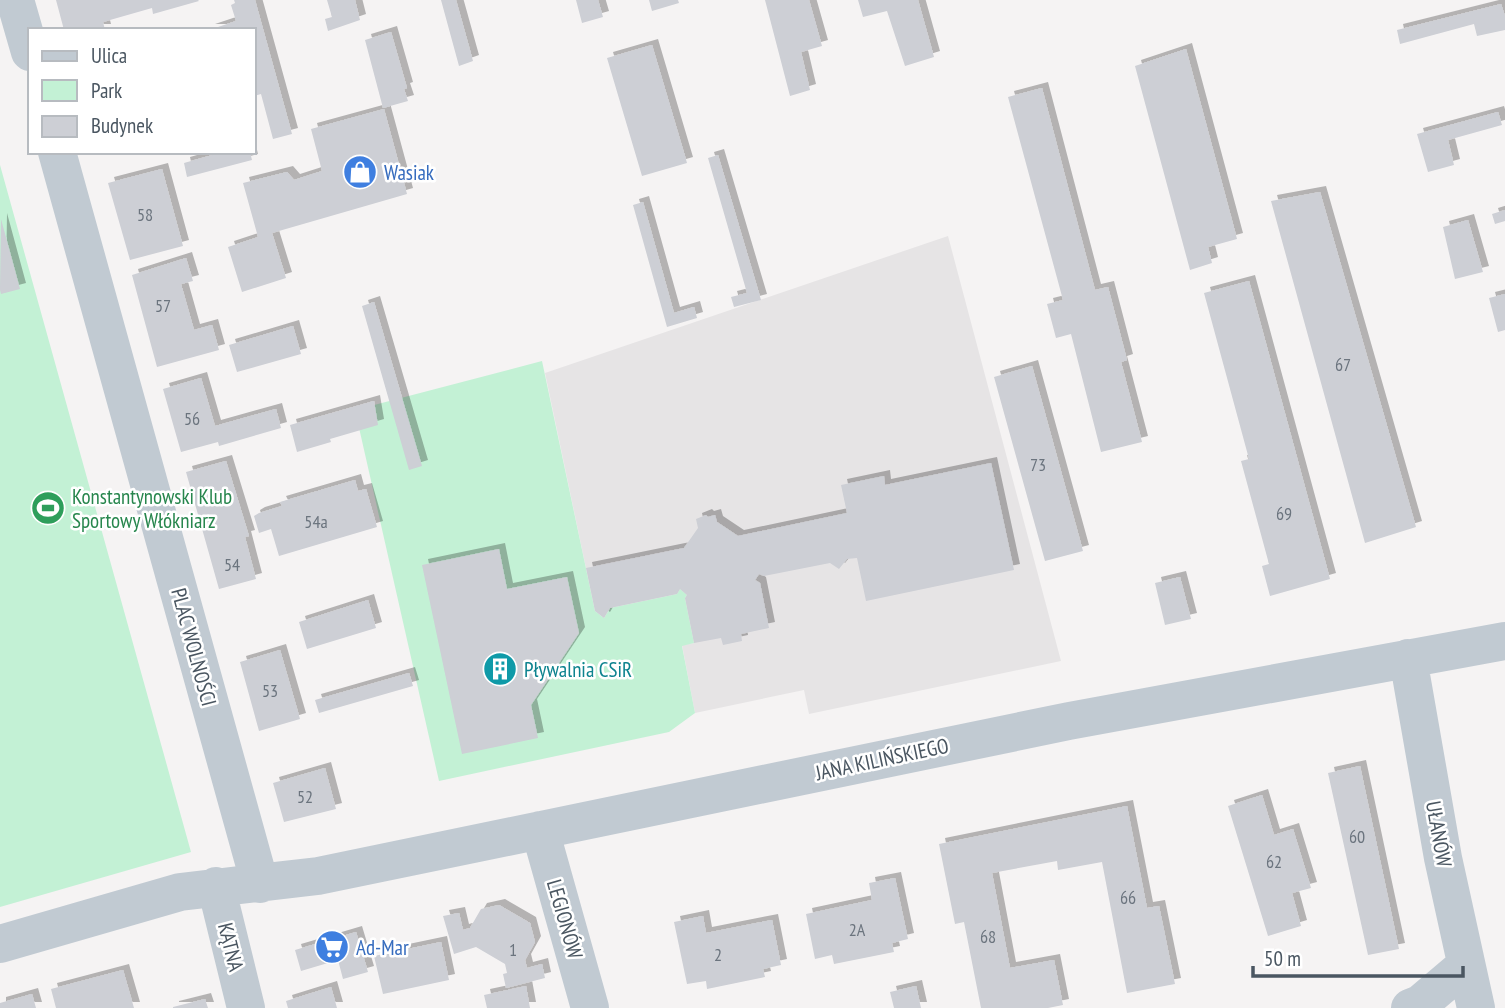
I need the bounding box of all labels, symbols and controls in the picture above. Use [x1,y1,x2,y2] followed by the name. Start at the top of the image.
[28,28,256,154] legend
[91,42,127,69] text: Ulica
[91,77,122,104] text: Park
[91,112,153,139] text: Budynek
[341,153,379,191] shop icon: Wasiak
[384,159,434,186] place label: Wasiak
[137,203,153,226] house number: 58
[155,294,171,317] house number: 57
[1335,353,1351,376] house number: 67
[184,407,200,430] house number: 56
[1030,453,1046,476] house number: 73
[72,483,232,534] place label: Konstantynowski Klub Sportowy Włókniarz
[29,489,67,527] sports icon: Konstantynowski Klub Sportowy Włókniarz
[1276,502,1292,525] house number: 69
[304,510,328,533] house number: 54a
[224,553,240,576] house number: 54
[165,585,223,709] street label: PLAC WOLNOŚCI
[481,650,519,688] building icon: Pływalnia CSiR
[524,656,632,683] place label: Pływalnia CSiR
[262,679,278,702] house number: 53
[812,732,951,786] street label: JANA KILIŃSKIEGO
[297,785,313,808] house number: 52
[1420,799,1458,869] street label: UŁANÓW
[1349,825,1365,848] house number: 60
[1266,850,1282,873] house number: 62
[541,876,589,962] street label: LEGIONÓW
[1120,886,1136,909] house number: 66
[849,918,866,941] house number: 2A
[212,920,250,974] street label: KĄTNA
[980,925,996,948] house number: 68
[313,928,351,966] supermarket icon: Ad-Mar
[356,934,409,961] place label: Ad-Mar
[1253,934,1463,978] scale bar
[509,938,517,961] house number: 1
[714,943,722,966] house number: 2
[1264,945,1301,972] text: 50 m

